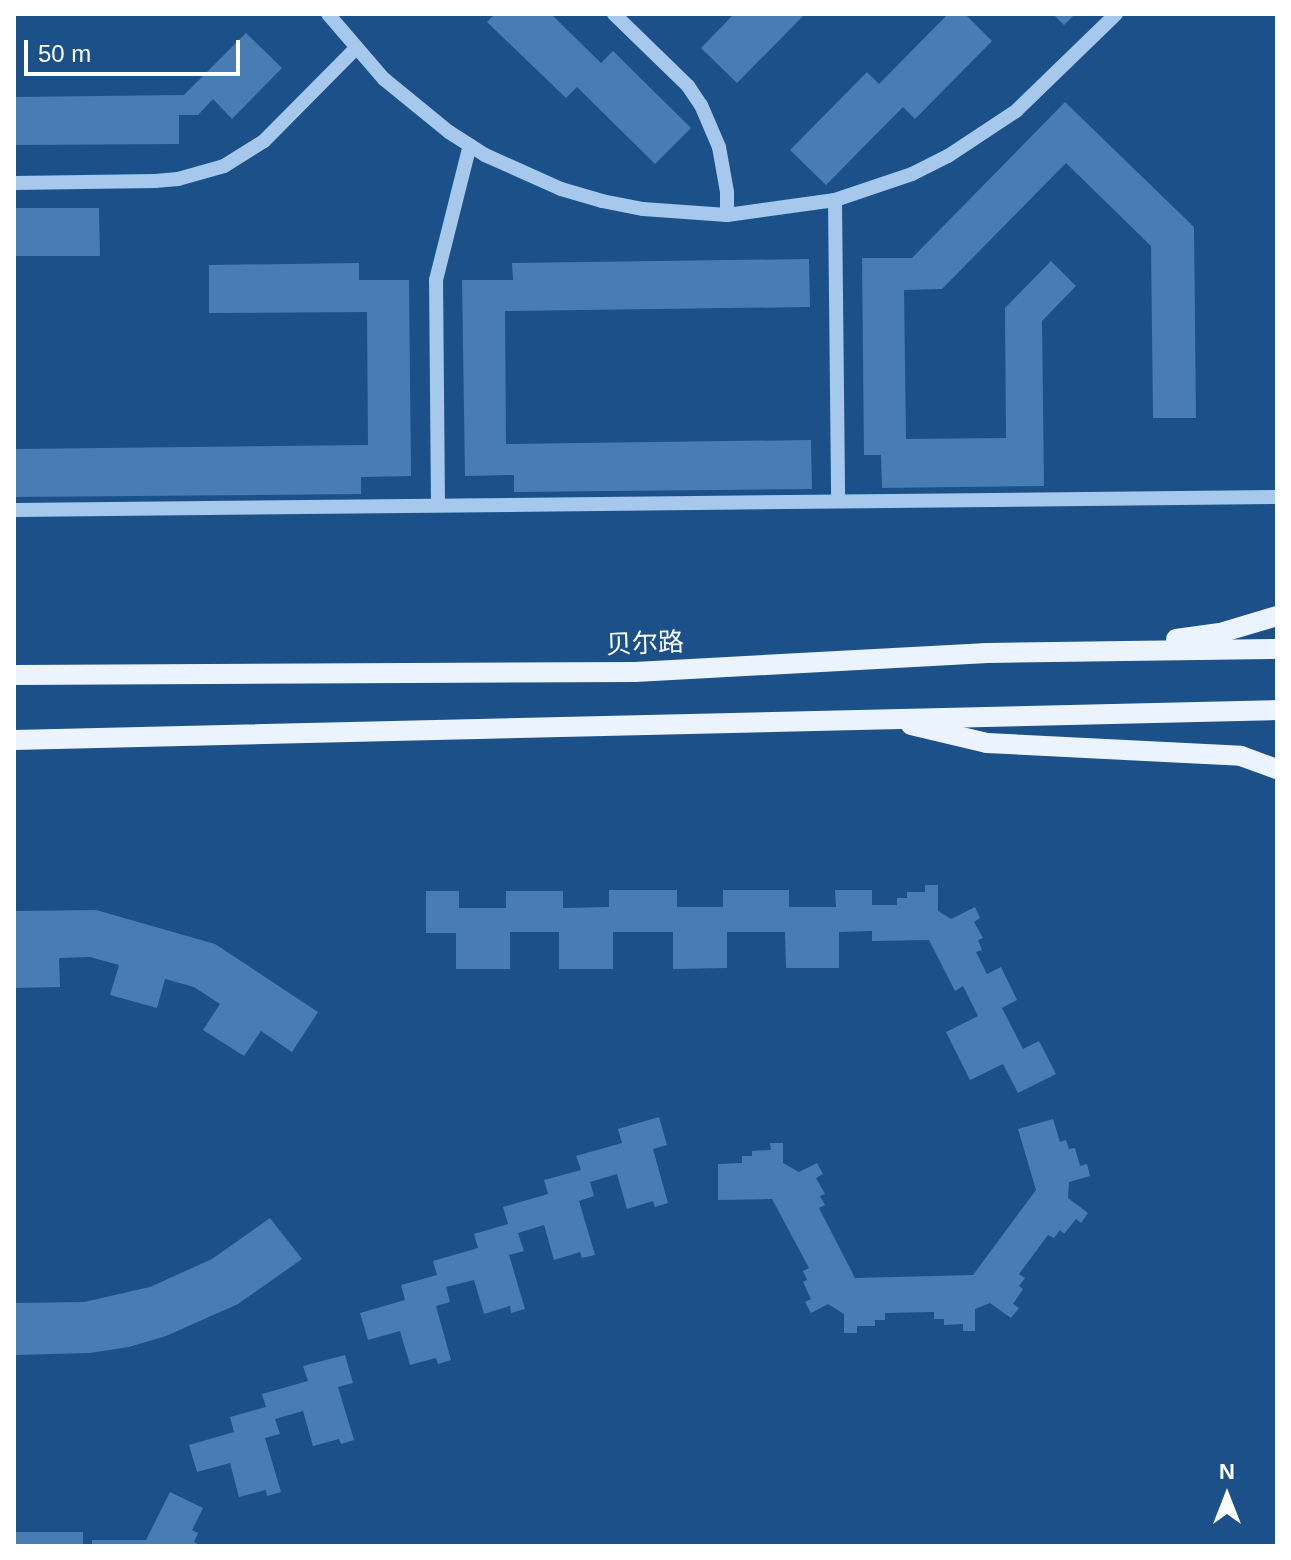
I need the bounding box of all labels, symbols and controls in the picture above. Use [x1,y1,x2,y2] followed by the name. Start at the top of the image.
[28,24,244,74] scale bar
[38,40,91,67] text: 50 m
[605,627,685,661] street label: 贝尔路
[1187,1456,1267,1536] north arrow
[1219,1459,1235,1484] text: N

